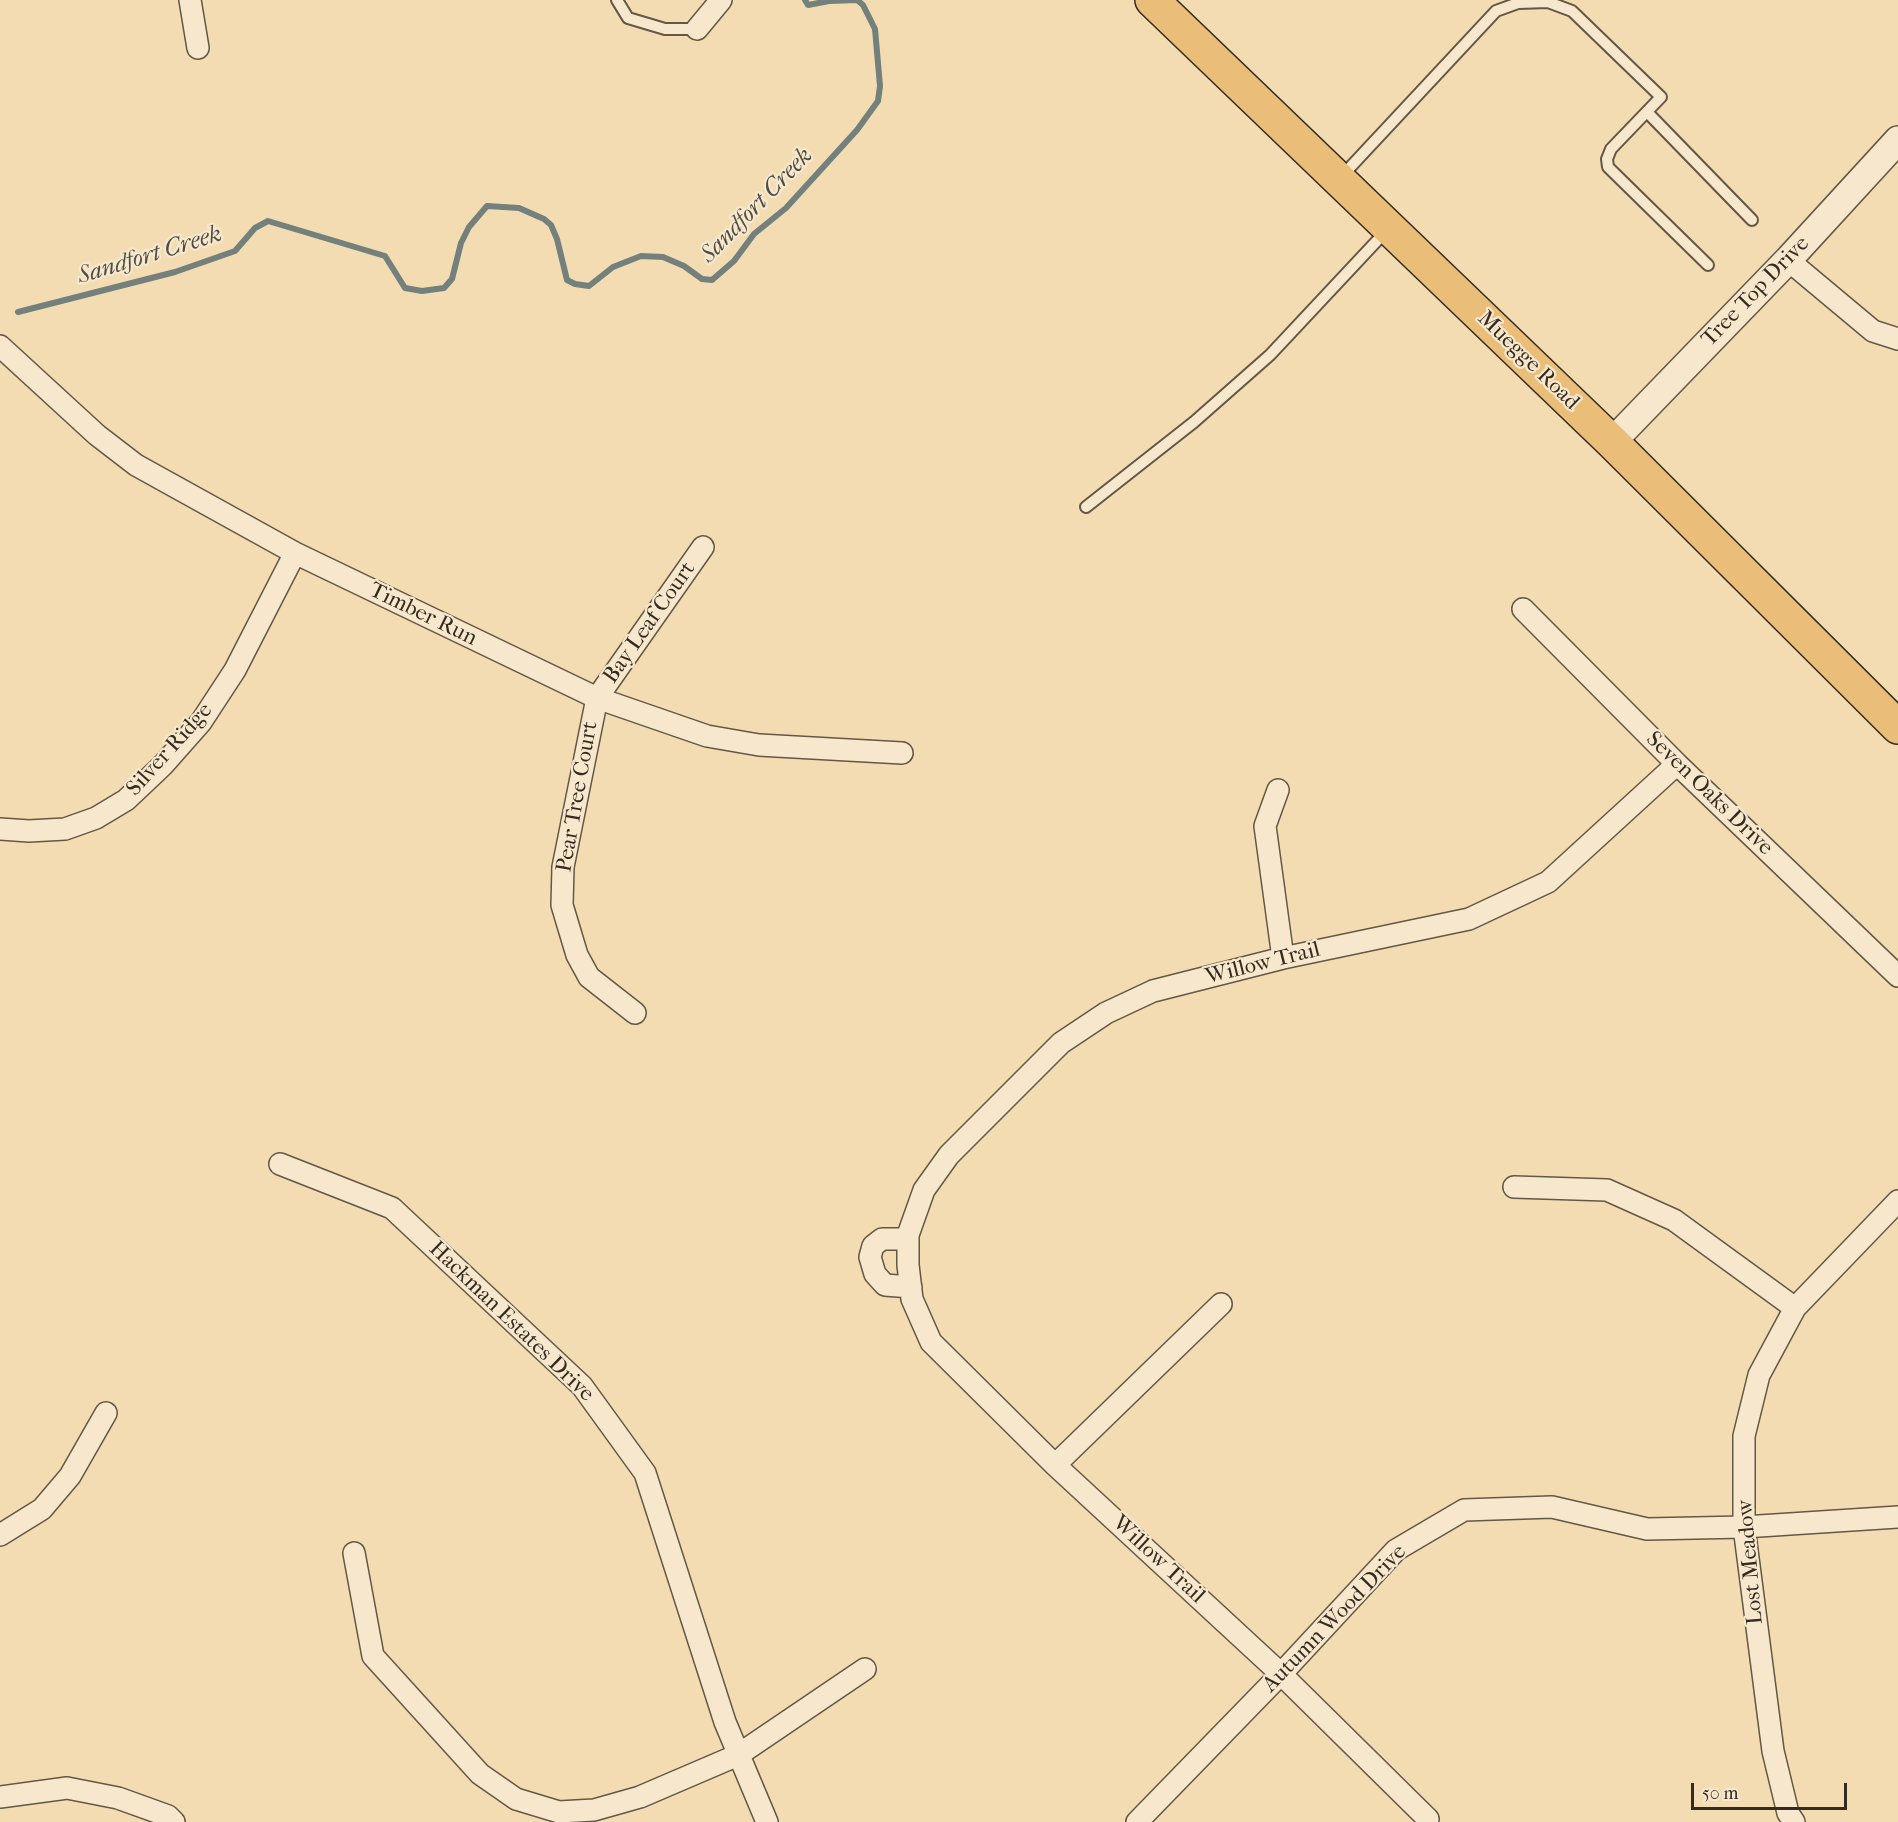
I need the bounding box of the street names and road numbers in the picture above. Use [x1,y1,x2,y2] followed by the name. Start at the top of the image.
[1697,231,1815,353] street label: Tree Top Drive
[1472,306,1584,416] street label: Muegge Road
[598,557,702,689] street label: Bay Leaf Court
[365,578,481,652] street label: Timber Run
[121,698,219,802] street label: Silver Ridge
[552,720,604,874] street label: Pear Tree Court
[1640,727,1778,861] street label: Seven Oaks Drive
[1203,937,1323,991] street label: Willow Trail
[423,1236,599,1408] street label: Hackman Estates Drive
[1732,1498,1770,1626] street label: Lost Meadow
[1106,1510,1210,1610] street label: Willow Trail
[1258,1540,1412,1698] street label: Autumn Wood Drive

